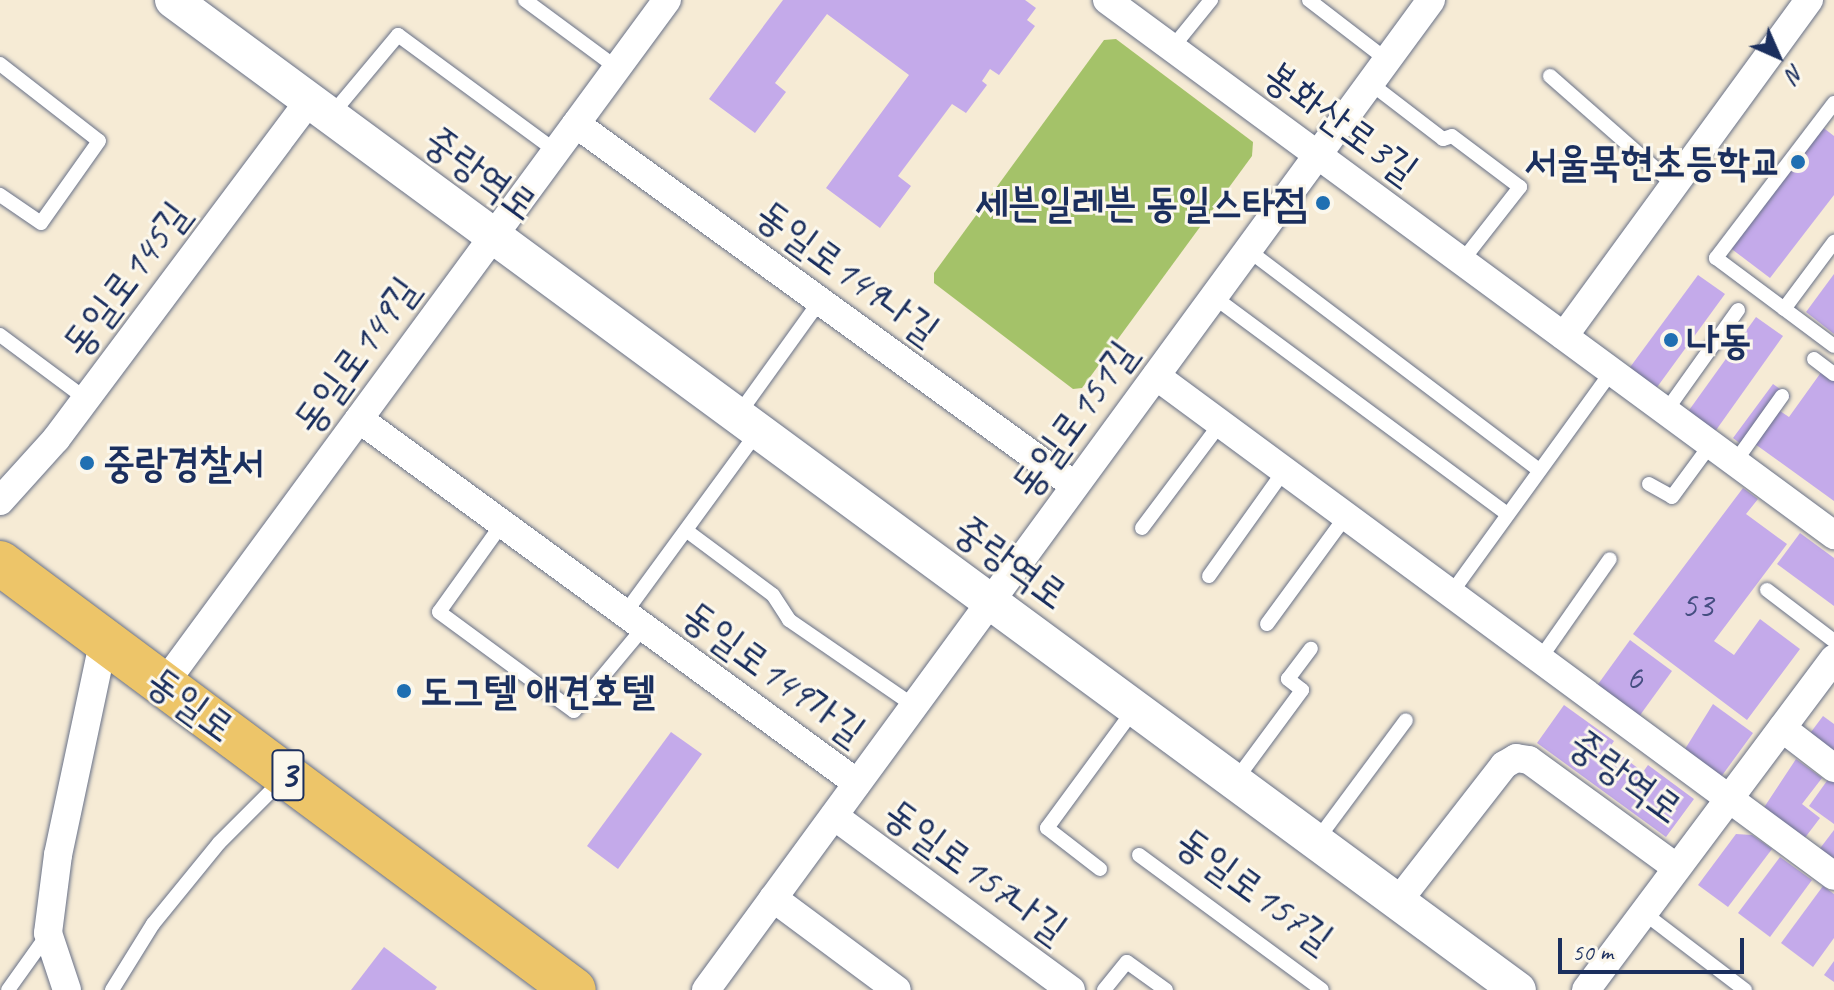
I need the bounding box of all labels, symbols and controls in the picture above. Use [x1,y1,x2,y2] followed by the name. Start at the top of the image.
[1738,16,1818,96] north arrow
[1255,50,1427,194] street label: 봉화산로3길
[1780,58,1810,88] text: N
[415,116,547,230] street label: 중랑역로
[1524,138,1782,186] place label: 서울묵현초등학교
[1789,153,1807,171] marker: 서울묵현초등학교
[975,179,1307,227] place label: 세븐일레븐 동일스타점
[747,189,949,355] street label: 동일로149나길
[52,192,200,366] street label: 동일로145길
[1314,194,1332,212] marker: 세븐일레븐 동일스타점
[283,267,429,443] street label: 동일로149길
[1687,316,1751,364] place label: 나동
[1001,331,1147,507] street label: 동일로151길
[1662,331,1680,349] marker: 나동
[103,439,264,487] place label: 중랑경찰서
[78,454,96,472] marker: 중랑경찰서
[945,505,1077,619] street label: 중랑역로
[1681,584,1713,628] house number: 53
[673,590,875,756] street label: 동일로149가길
[138,656,244,752] street label: 동일로
[1626,656,1642,700] house number: 6
[420,667,655,715] place label: 도그텔 애견호텔
[395,682,413,700] marker: 도그텔 애견호텔
[1560,719,1692,833] street label: 중랑역로
[270,741,306,809] road number: 3
[875,788,1077,954] street label: 동일로157나길
[1167,817,1343,963] street label: 동일로157길
[1562,922,1748,972] scale bar
[1572,937,1613,967] text: 50 m

